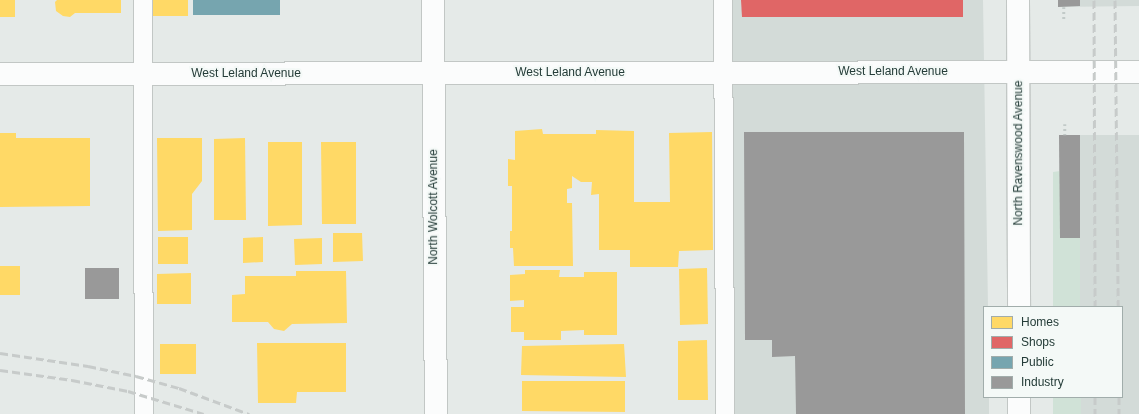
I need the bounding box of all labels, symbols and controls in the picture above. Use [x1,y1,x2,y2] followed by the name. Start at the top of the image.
[838,65,948,79] street label: West Leland Avenue
[515,66,625,80] street label: West Leland Avenue
[191,67,301,81] street label: West Leland Avenue
[1012,80,1026,226] street label: North Ravenswood Avenue
[427,149,441,265] street label: North Wolcott Avenue
[983,306,1123,398] legend
[1021,315,1059,329] text: Homes
[1021,335,1055,349] text: Shops
[1021,355,1054,369] text: Public
[1021,375,1064,389] text: Industry

